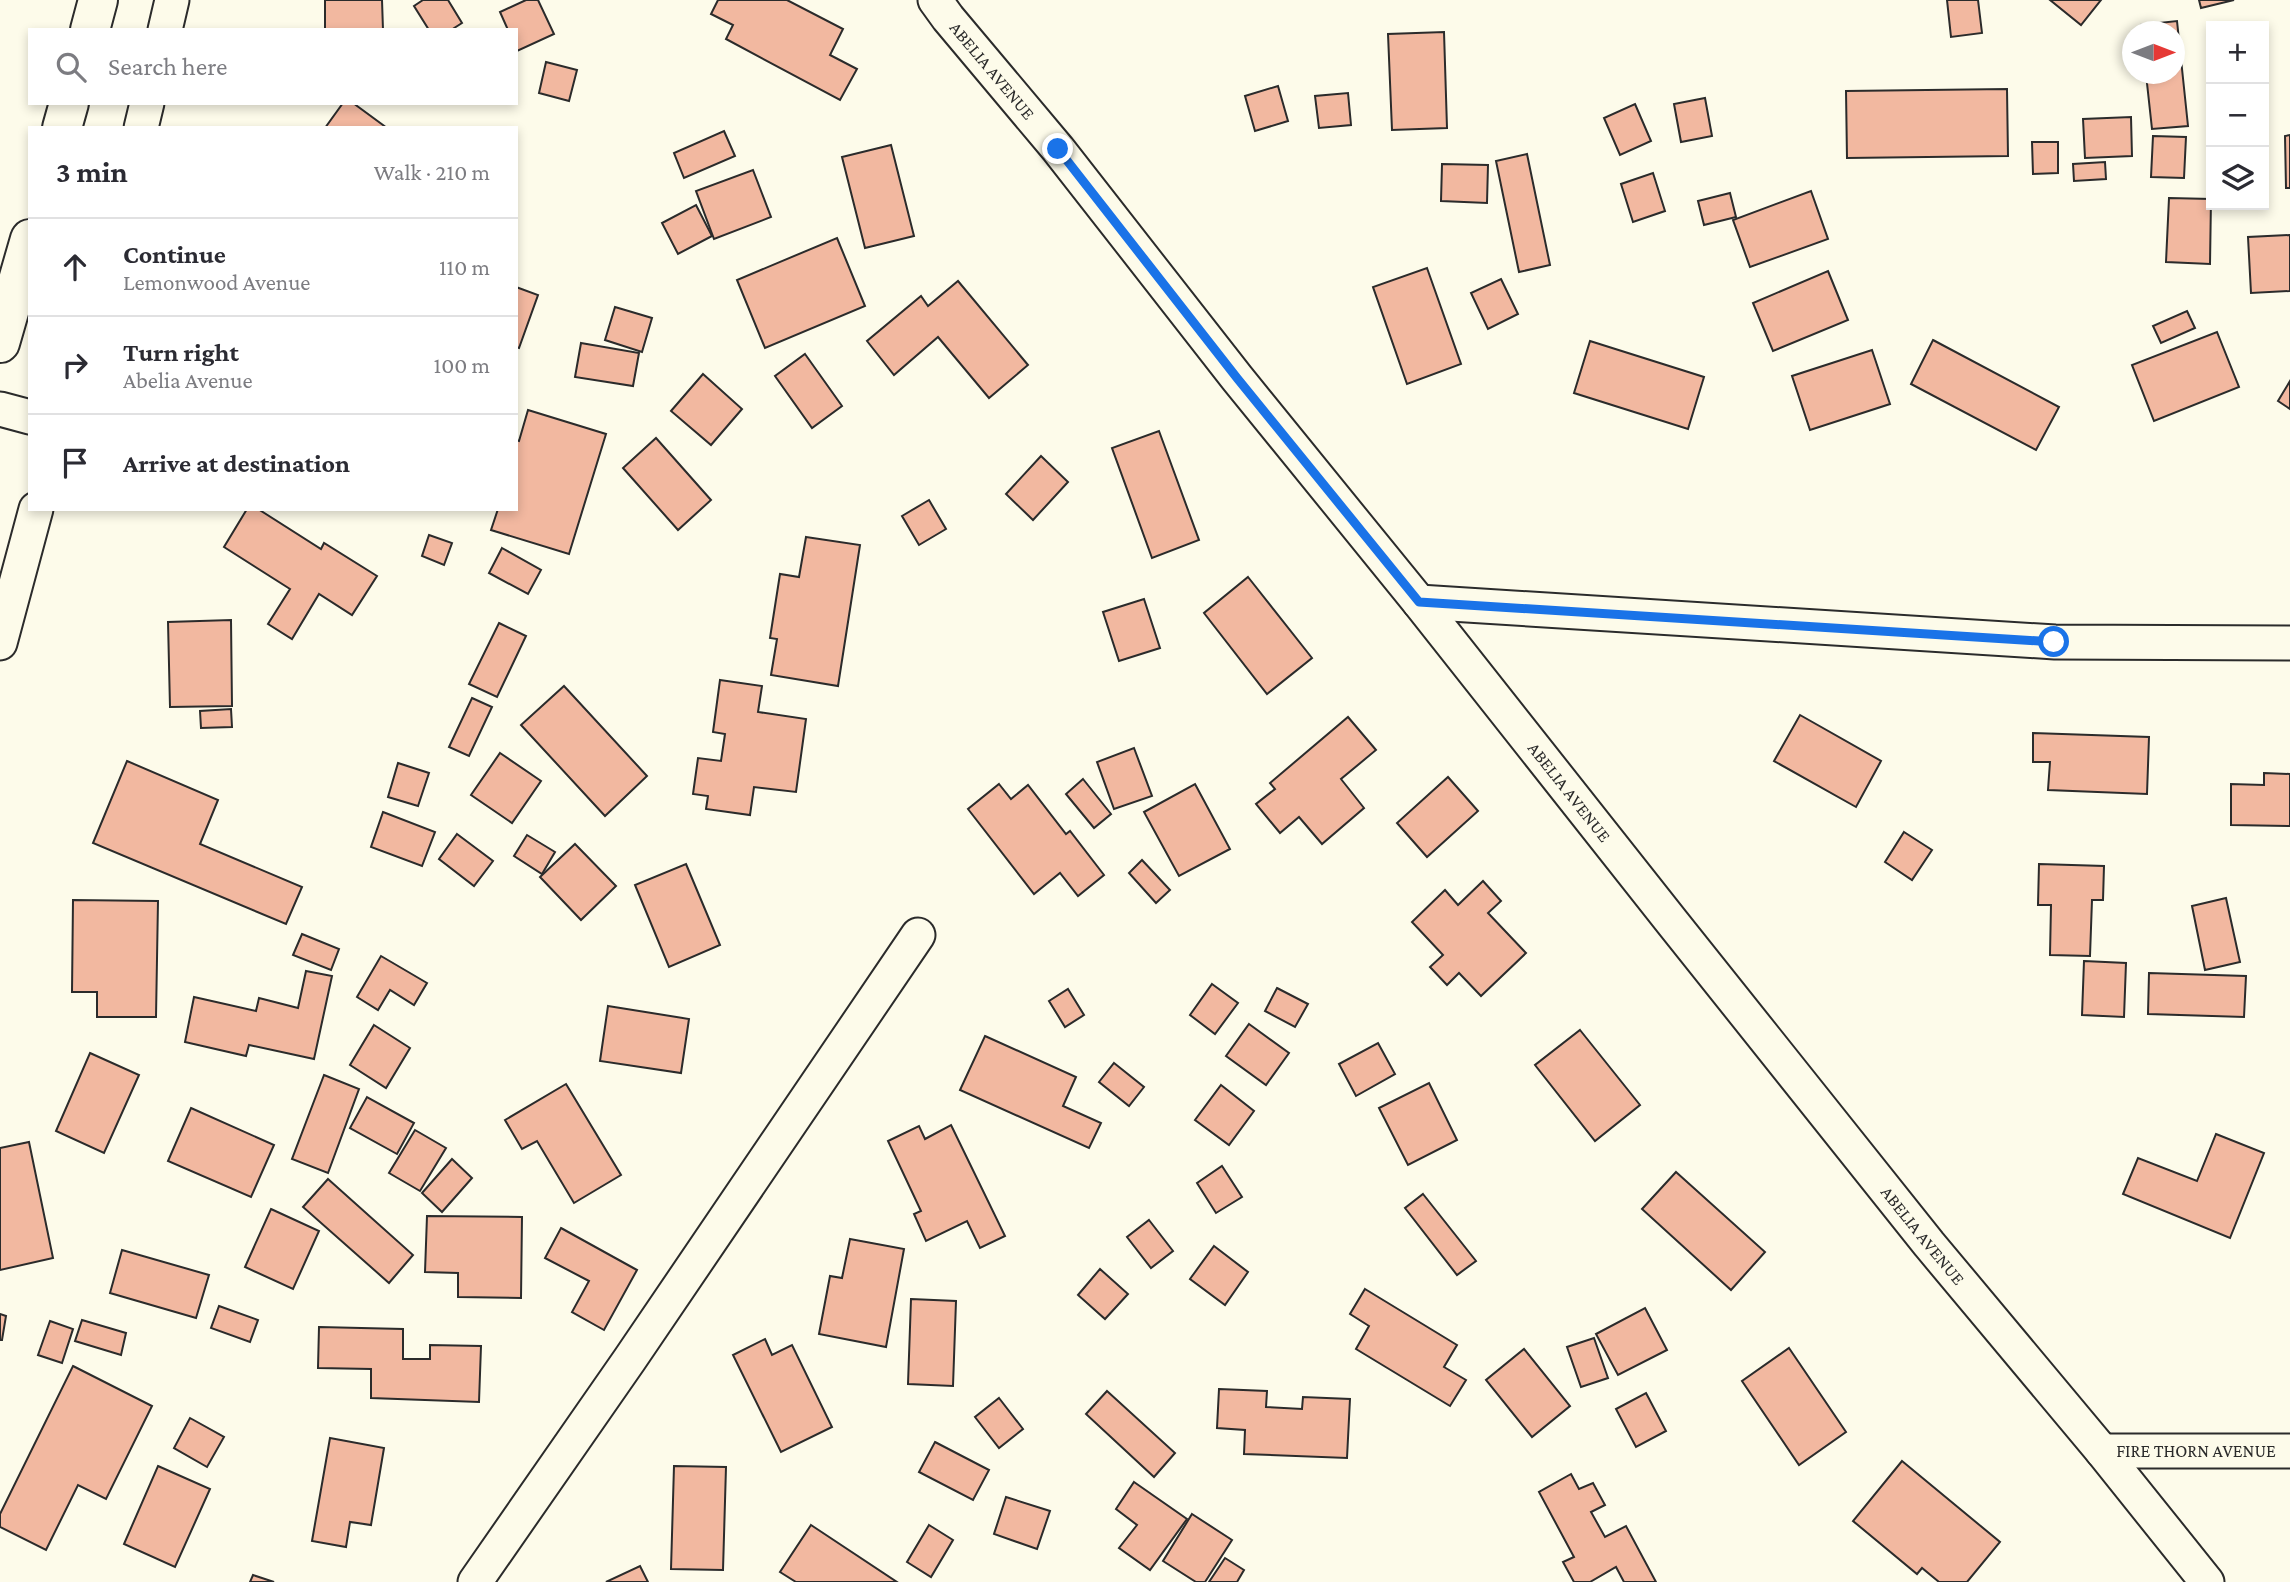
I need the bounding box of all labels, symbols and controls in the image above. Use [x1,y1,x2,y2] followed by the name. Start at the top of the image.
[946,18,1039,124] street label: ABELIA AVENUE
[2122,21,2185,84] north arrow
[2206,21,2269,210] map controls
[2206,21,2269,84] button: +
[28,28,518,105] search box
[52,48,90,86] icon: search
[108,52,227,81] text: Search here
[2206,84,2269,147] button: −
[1042,133,1073,164] route end
[2206,147,2269,210] button: layers
[56,155,128,188] text: 3 min
[374,159,490,185] text: Walk · 210 m
[123,240,226,269] text: Continue
[56,248,94,286] icon: ahead
[439,254,490,280] text: 110 m
[123,269,310,295] text: Lemonwood Avenue
[123,338,239,367] text: Turn right
[56,346,94,384] icon: right
[434,352,490,378] text: 100 m
[123,367,253,393] text: Abelia Avenue
[56,444,94,482] icon: arrive
[123,449,350,478] text: Arrive at destination
[2038,626,2069,657] route start
[1524,738,1615,846] street label: ABELIA AVENUE
[1877,1182,1969,1289] street label: ABELIA AVENUE
[2116,1441,2276,1461] street label: FIRE THORN AVENUE

